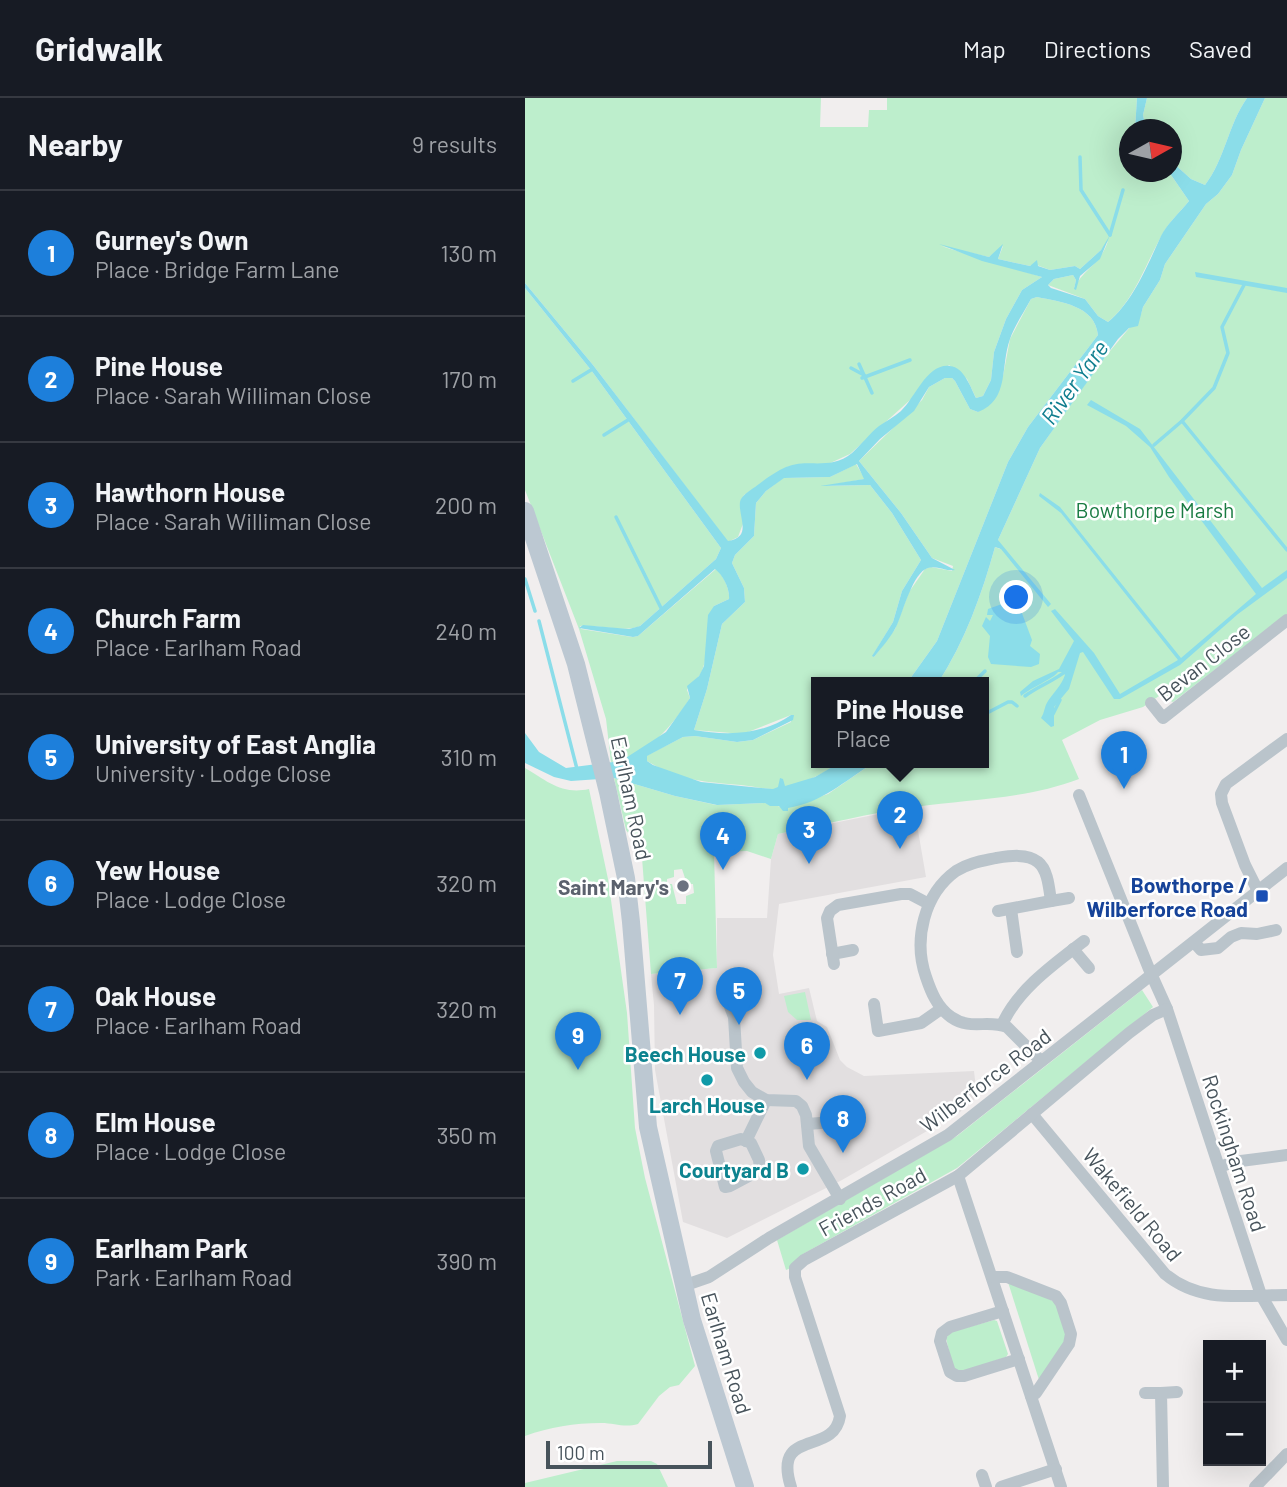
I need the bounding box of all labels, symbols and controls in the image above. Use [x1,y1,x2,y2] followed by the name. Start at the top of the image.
[35,28,163,68] text: Gridwalk
[963,34,1006,63] text: Map
[1044,34,1151,63] text: Directions
[1189,34,1252,63] text: Saved
[1119,119,1182,182] north arrow
[28,126,123,162] text: Nearby
[412,130,497,158] text: 9 results
[95,224,249,255] text: Gurney's Own
[47,239,55,267] text: 1
[440,239,497,267] text: 130 m
[95,255,340,283] text: Place · Bridge Farm Lane
[1034,334,1114,430] water label: River Yare
[95,350,223,381] text: Pine House
[45,365,57,393] text: 2
[441,365,497,393] text: 170 m
[95,381,371,409] text: Place · Sarah Williman Close
[95,476,285,507] text: Hawthorn House
[45,491,57,519] text: 3
[435,491,497,519] text: 200 m
[1076,497,1234,522] park label: Bowthorpe Marsh
[95,507,371,535] text: Place · Sarah Williman Close
[999,580,1033,614] your location
[95,602,241,633] text: Church Farm
[44,617,58,645] text: 4
[435,617,497,645] text: 240 m
[1152,618,1254,706] street label: Bevan Close
[95,633,302,661] text: Place · Earlham Road
[811,677,989,768] popup
[836,693,964,724] text: Pine House
[836,724,891,752] text: Place
[95,728,376,759] text: University of East Anglia
[1101,731,1147,789] pin: 1
[607,734,657,862] street label: Earlham Road
[45,743,57,771] text: 5
[441,743,497,771] text: 310 m
[95,759,332,787] text: University · Lodge Close
[877,791,923,849] pin: 2
[786,806,832,864] pin: 3
[700,812,746,870] pin: 4
[95,854,220,885] text: Yew House
[45,869,57,897] text: 6
[436,869,497,897] text: 320 m
[1086,872,1248,921] place label: Bowthorpe / Wilberforce Road
[558,874,669,899] place label: Saint Mary's
[675,878,691,894] marker: Saint Mary's
[95,885,286,913] text: Place · Lodge Close
[1254,888,1270,904] marker: Bowthorpe / Wilberforce Road
[657,957,703,1015] pin: 7
[716,967,762,1025] pin: 5
[95,980,216,1011] text: Oak House
[45,995,57,1023] text: 7
[436,995,497,1023] text: 320 m
[95,1011,302,1039] text: Place · Earlham Road
[555,1012,601,1070] pin: 9
[784,1022,830,1080] pin: 6
[915,1023,1055,1137] street label: Wilberforce Road
[625,1041,746,1066] place label: Beech House
[752,1045,768,1061] marker: Beech House
[1198,1071,1272,1235] street label: Rockingham Road
[699,1072,715,1088] marker: Larch House
[649,1092,765,1117] place label: Larch House
[820,1095,866,1153] pin: 8
[95,1106,216,1137] text: Elm House
[45,1121,57,1149] text: 8
[437,1121,497,1149] text: 350 m
[95,1137,286,1165] text: Place · Lodge Close
[1078,1142,1188,1266] street label: Wakefield Road
[679,1157,789,1182] place label: Courtyard B
[795,1161,811,1177] marker: Courtyard B
[814,1161,930,1241] street label: Friends Road
[95,1232,248,1263] text: Earlham Park
[45,1247,57,1275] text: 9
[437,1247,497,1275] text: 390 m
[95,1263,292,1291] text: Park · Earlham Road
[697,1289,757,1417] street label: Earlham Road
[1203,1340,1266,1466] map controls
[1203,1340,1266,1403] button: +
[1203,1403,1266,1466] button: −
[546,1438,712,1470] scale bar
[557,1441,605,1464] text: 100 m

